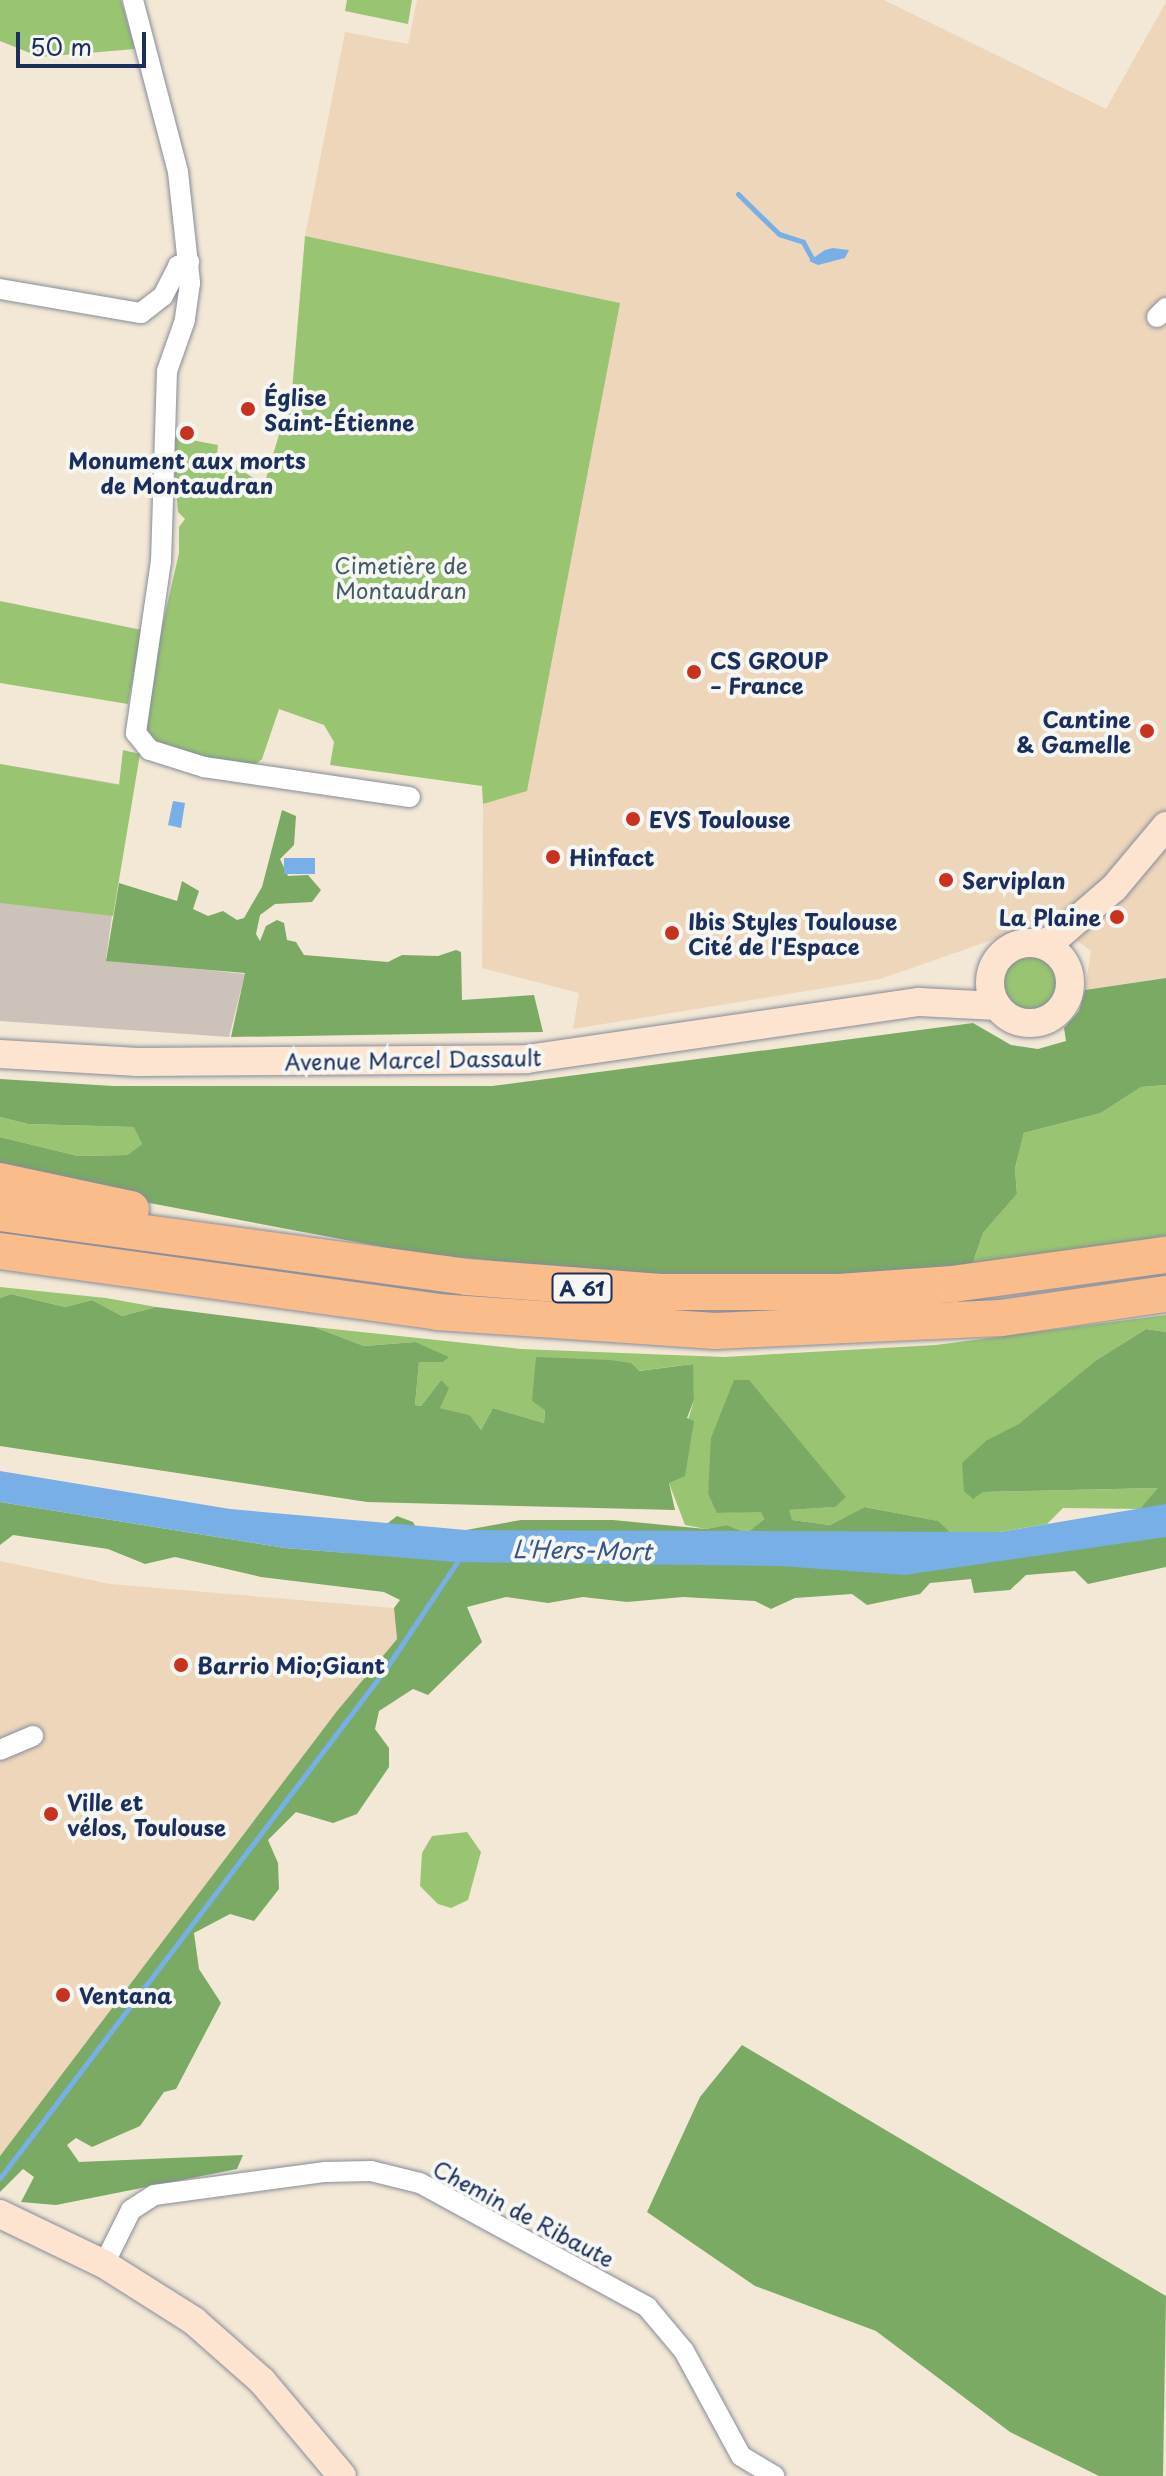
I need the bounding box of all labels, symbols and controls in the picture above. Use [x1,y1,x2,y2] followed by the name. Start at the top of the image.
[20,16,150,66] scale bar
[30,28,92,64] text: 50 m
[264,383,414,434] place label: Église Saint-Étienne
[239,400,257,418] marker: Église Saint-Étienne
[178,424,196,442] marker: Monument aux morts de Montaudran
[68,446,306,498] place label: Monument aux morts de Montaudran
[334,551,468,602] park label: Cimetière de Montaudran
[710,646,828,698] place label: CS GROUP – France
[685,663,703,681] marker: CS GROUP – France
[1016,705,1131,756] place label: Cantine & Gamelle
[1138,722,1156,740] marker: Cantine & Gamelle
[649,806,792,832] place label: EVS Toulouse
[624,810,642,828] marker: EVS Toulouse
[569,844,654,870] place label: Hinfact
[544,848,562,866] marker: Hinfact
[962,867,1065,893] place label: Serviplan
[937,871,955,889] marker: Serviplan
[998,904,1101,930] place label: La Plaine
[688,907,899,958] place label: Ibis Styles Toulouse Cité de l'Espace
[1108,908,1126,926] marker: La Plaine
[663,924,681,942] marker: Ibis Styles Toulouse Cité de l'Espace
[284,1044,542,1074] street label: Avenue Marcel Dassault
[550,1272,614,1304] road number: A 61
[512,1534,652,1566] water label: L'Hers-Mort
[197,1652,386,1678] place label: Barrio Mio;Giant
[172,1656,190,1674] marker: Barrio Mio;Giant
[67,1788,226,1840] place label: Ville et vélos, Toulouse
[42,1805,60,1823] marker: Ville et vélos, Toulouse
[79,1982,172,2008] place label: Ventana
[54,1986,72,2004] marker: Ventana
[430,2155,618,2271] street label: Chemin de Ribaute

